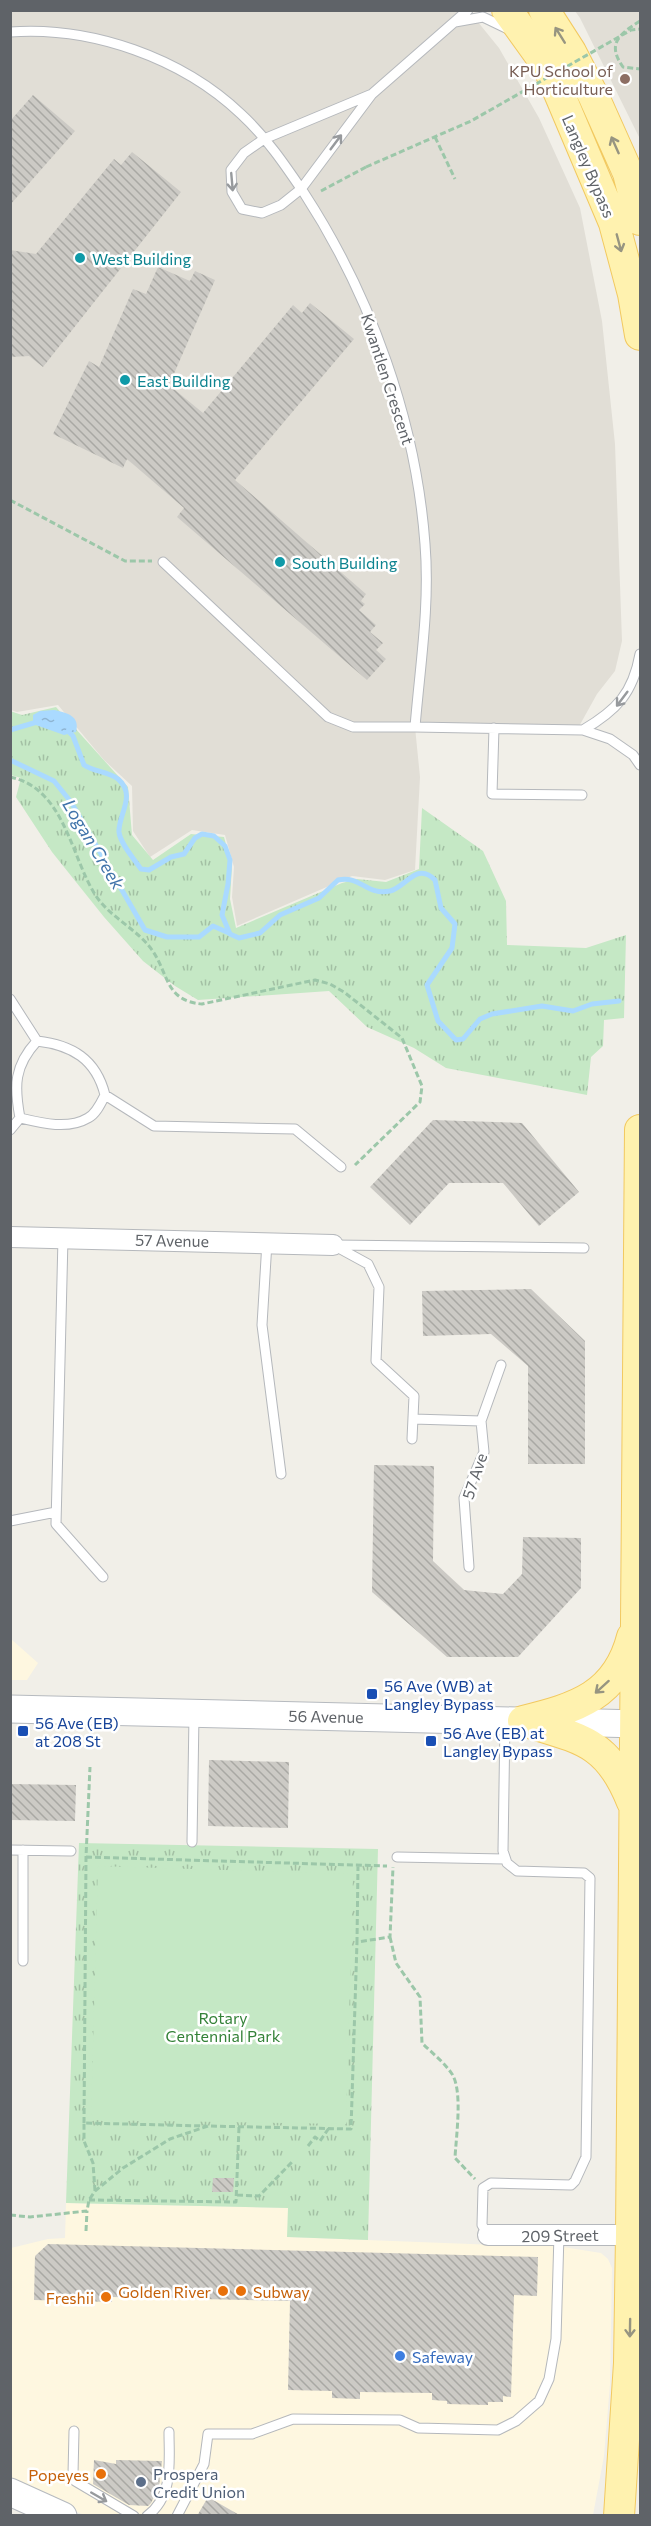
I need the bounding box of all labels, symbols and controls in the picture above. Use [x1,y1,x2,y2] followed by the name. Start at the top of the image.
[554,27,566,44] one-way arrow
[509,61,614,98] place label: KPU School of Horticulture
[618,72,632,86] marker: KPU School of Horticulture
[559,112,619,220] street label: Langley Bypass
[329,134,342,150] one-way arrow
[609,136,620,154] one-way arrow
[227,172,238,192] one-way arrow
[614,233,625,252] one-way arrow
[92,249,191,268] place label: West Building
[73,251,87,265] marker: West Building
[358,311,418,447] street label: Kwantlen Crescent
[137,371,231,390] place label: East Building
[118,373,132,387] marker: East Building
[292,553,398,572] place label: South Building
[273,555,287,569] marker: South Building
[615,691,628,707] one-way arrow
[58,795,130,894] water label: Logan Creek
[135,1230,209,1250] street label: 57 Avenue
[458,1450,490,1502] street label: 57 Ave
[384,1676,494,1713] place label: 56 Ave (WB) at Langley Bypass
[594,1680,610,1694] one-way arrow
[365,1687,379,1701] marker: 56 Ave (WB) at Langley Bypass
[288,1706,364,1726] street label: 56 Avenue
[35,1713,119,1750] place label: 56 Ave (EB) at 208 St
[443,1723,553,1760] place label: 56 Ave (EB) at Langley Bypass
[16,1724,30,1738] marker: 56 Ave (EB) at 208 St
[424,1734,438,1748] marker: 56 Ave (EB) at Langley Bypass
[166,2008,281,2045] park label: Rotary Centennial Park
[521,2225,599,2245] street label: 209 Street
[118,2282,212,2301] place label: Golden River
[253,2282,310,2301] place label: Subway
[216,2284,230,2298] marker: Golden River
[234,2284,248,2298] marker: Subway
[46,2288,94,2307] place label: Freshii
[99,2290,113,2304] marker: Freshii
[624,2317,635,2337] one-way arrow
[412,2347,473,2366] place label: Safeway
[393,2349,407,2363] marker: Safeway
[153,2464,245,2501] place label: Prospera Credit Union
[28,2465,89,2484] place label: Popeyes
[94,2467,108,2481] marker: Popeyes
[134,2475,148,2489] marker: Prospera Credit Union
[90,2492,108,2503] one-way arrow

